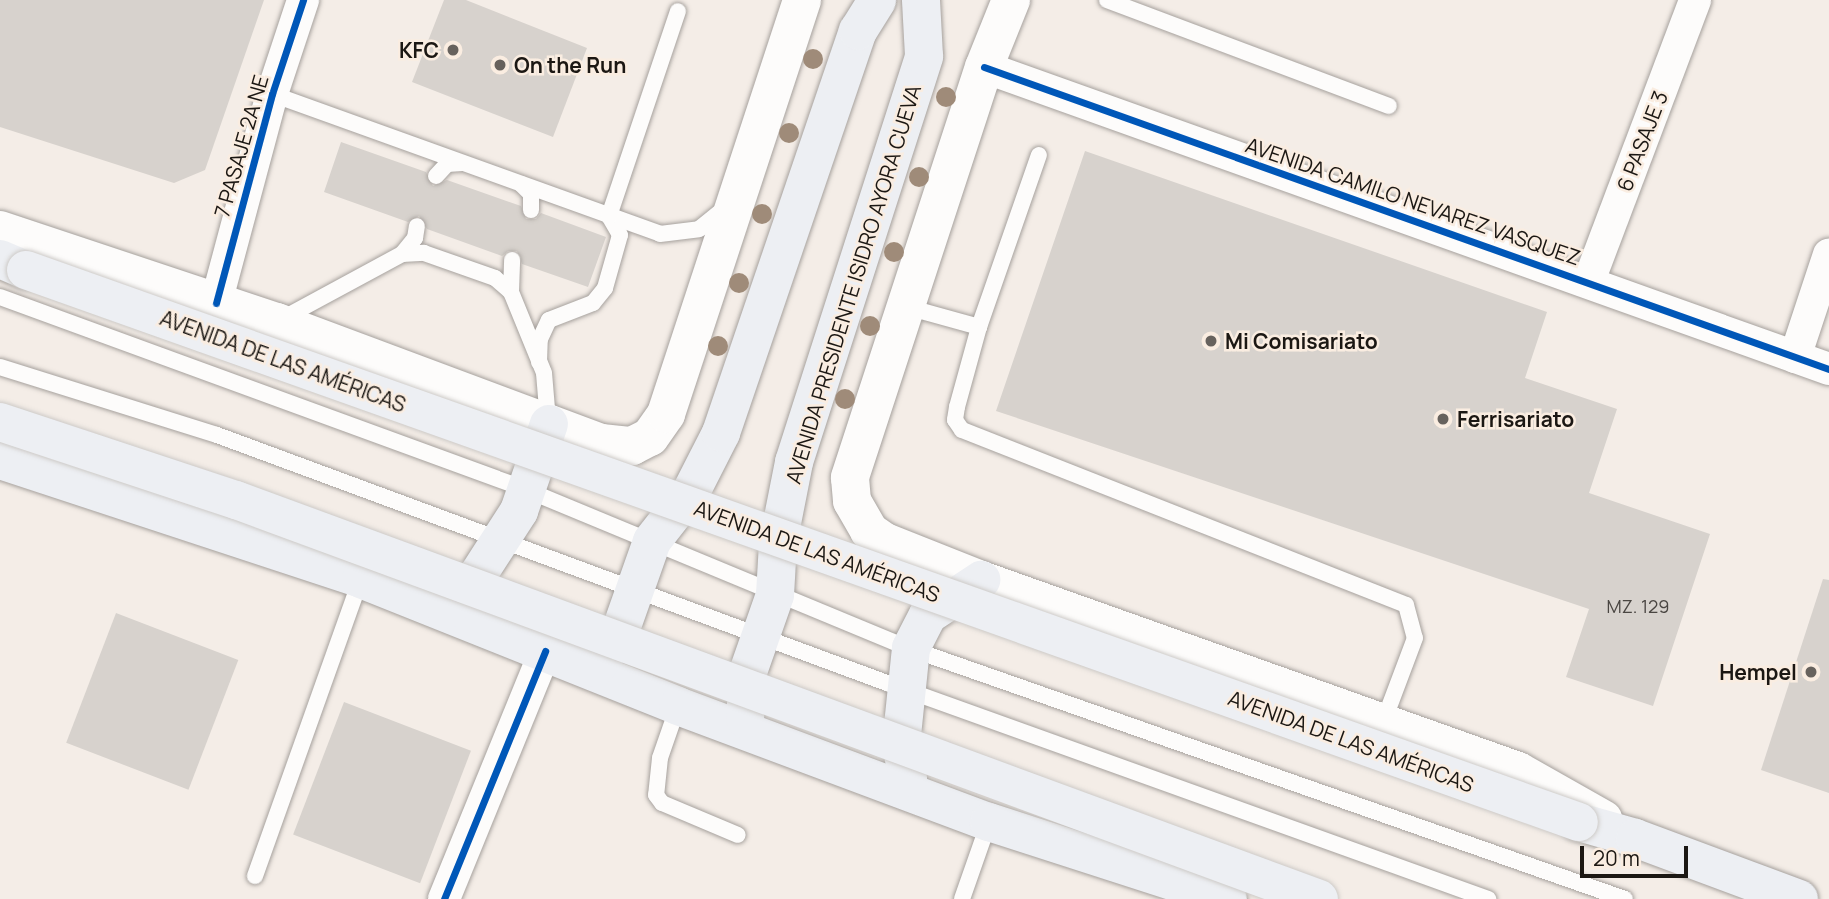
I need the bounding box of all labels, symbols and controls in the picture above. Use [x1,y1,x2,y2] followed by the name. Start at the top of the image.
[399,37,439,63] place label: KFC
[445,42,461,58] marker: KFC
[514,52,626,78] place label: On the Run
[492,57,508,73] marker: On the Run
[209,72,273,220] street label: 7 PASAJE 2A NE
[780,81,926,487] street label: AVENIDA PRESIDENTE ISIDRO AYORA CUEVA
[1611,87,1673,195] street label: 6 PASAJE 3
[1242,132,1584,270] street label: AVENIDA CAMILO NEVAREZ VASQUEZ
[157,305,409,417] street label: AVENIDA DE LAS AMÉRICAS
[1225,328,1378,354] place label: Mi Comisariato
[1203,333,1219,349] marker: Mi Comisariato
[1457,406,1574,432] place label: Ferrisariato
[1435,411,1451,427] marker: Ferrisariato
[691,495,943,607] street label: AVENIDA DE LAS AMÉRICAS
[1607,595,1669,617] house number: MZ. 129
[1719,659,1797,685] place label: Hempel
[1803,664,1819,680] marker: Hempel
[1225,685,1477,797] street label: AVENIDA DE LAS AMÉRICAS
[1584,832,1692,876] scale bar
[1593,844,1640,872] text: 20 m

